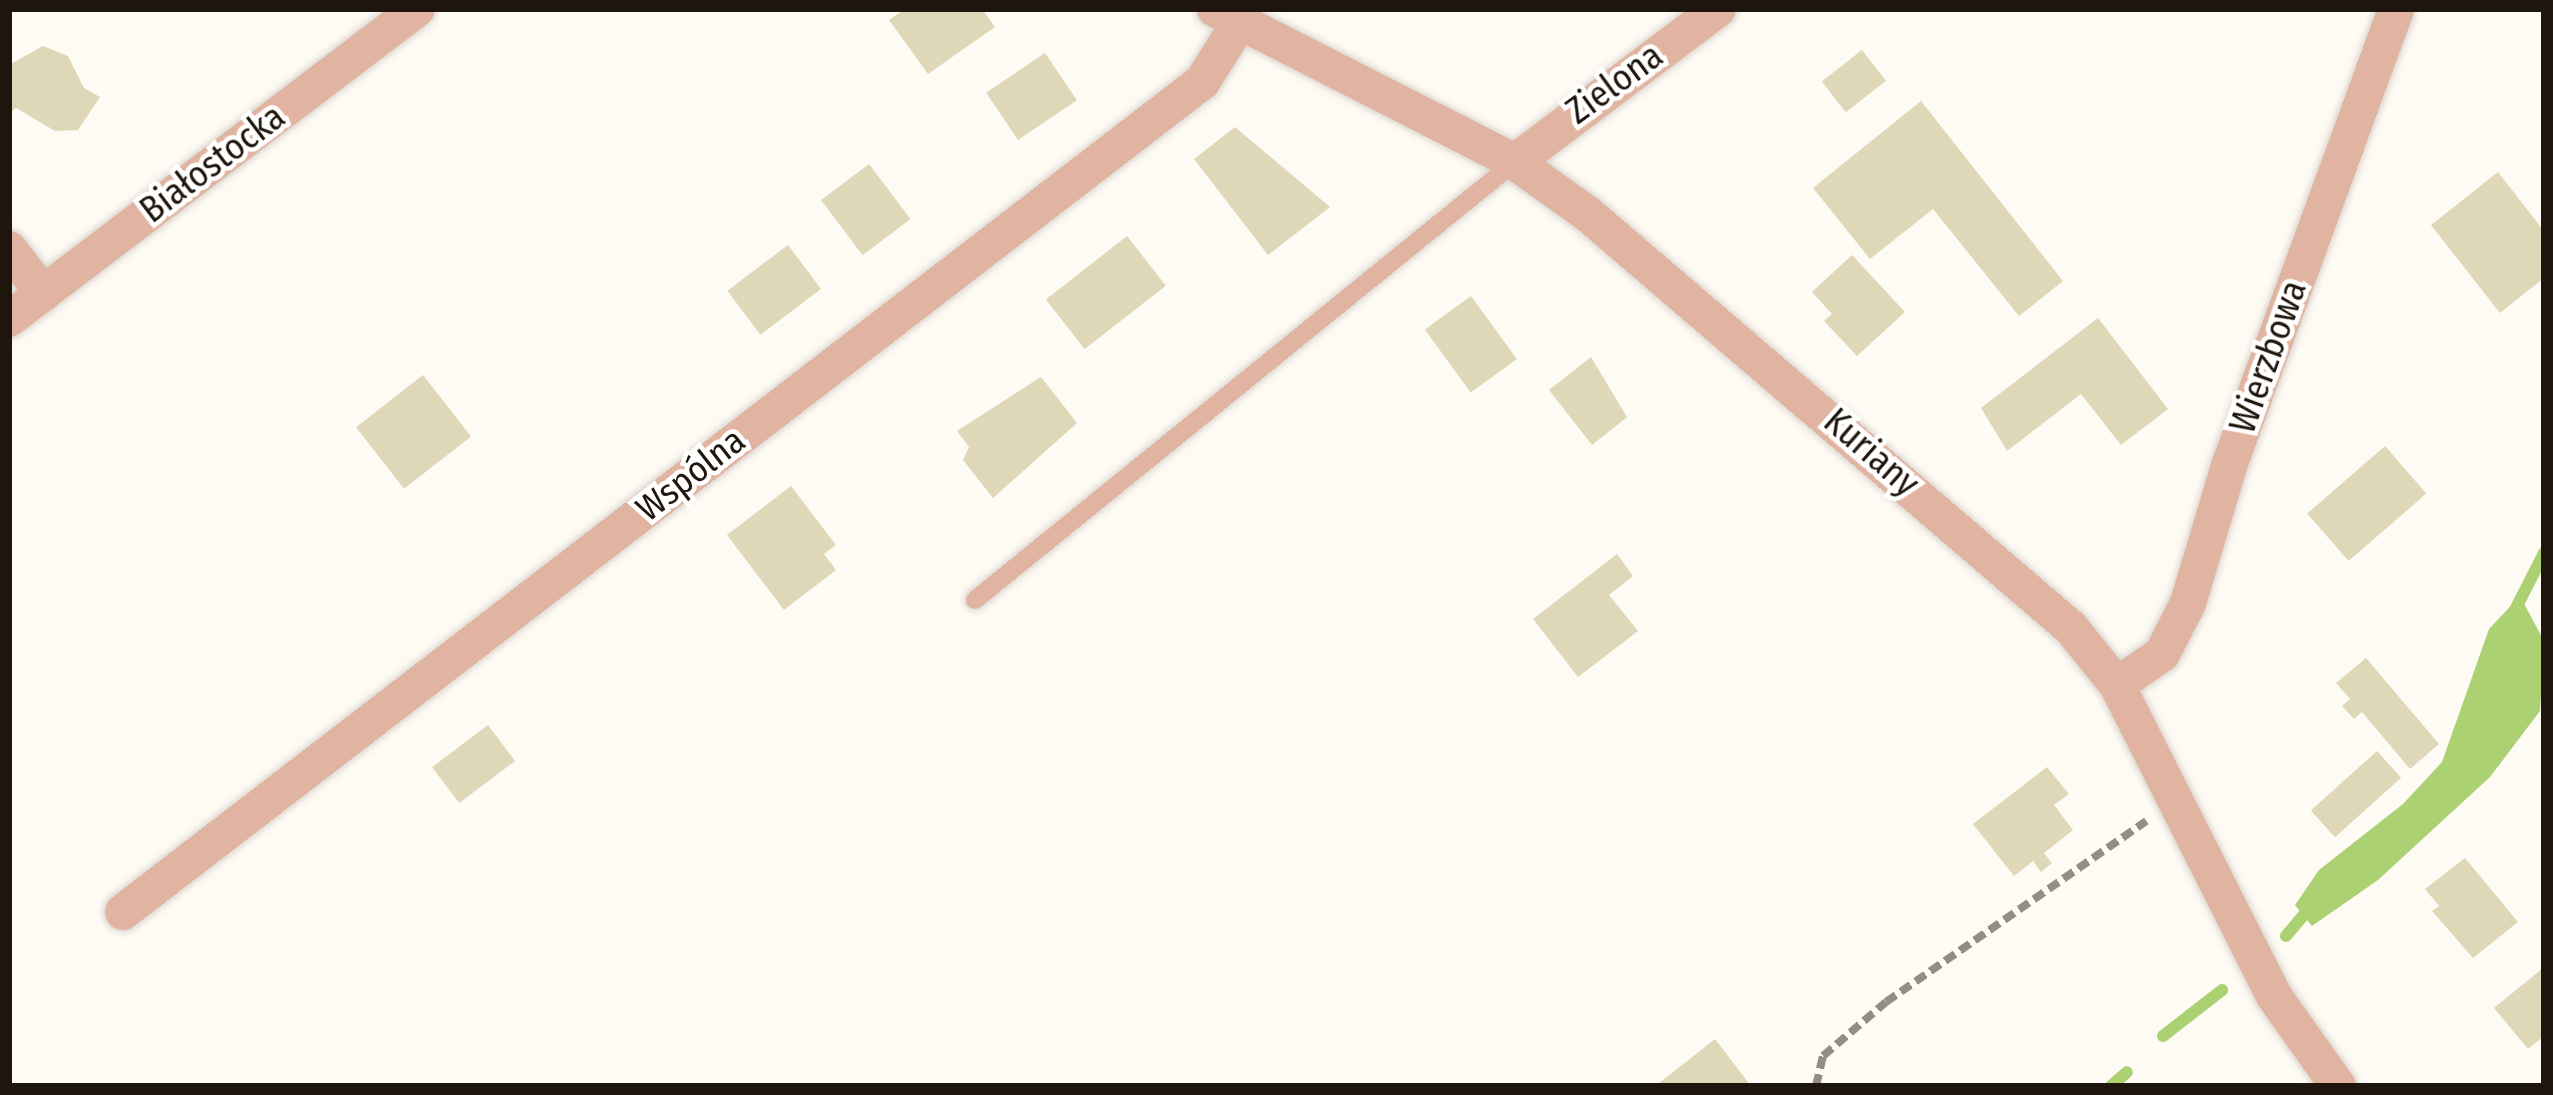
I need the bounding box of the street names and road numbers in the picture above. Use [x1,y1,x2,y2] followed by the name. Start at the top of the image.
[1558,35,1672,133] street label: Zielona
[132,96,294,232] street label: Białostocka
[2221,275,2317,439] street label: Wierzbowa
[1815,400,1927,506] street label: Kuriany
[628,419,754,531] street label: Wspólna

